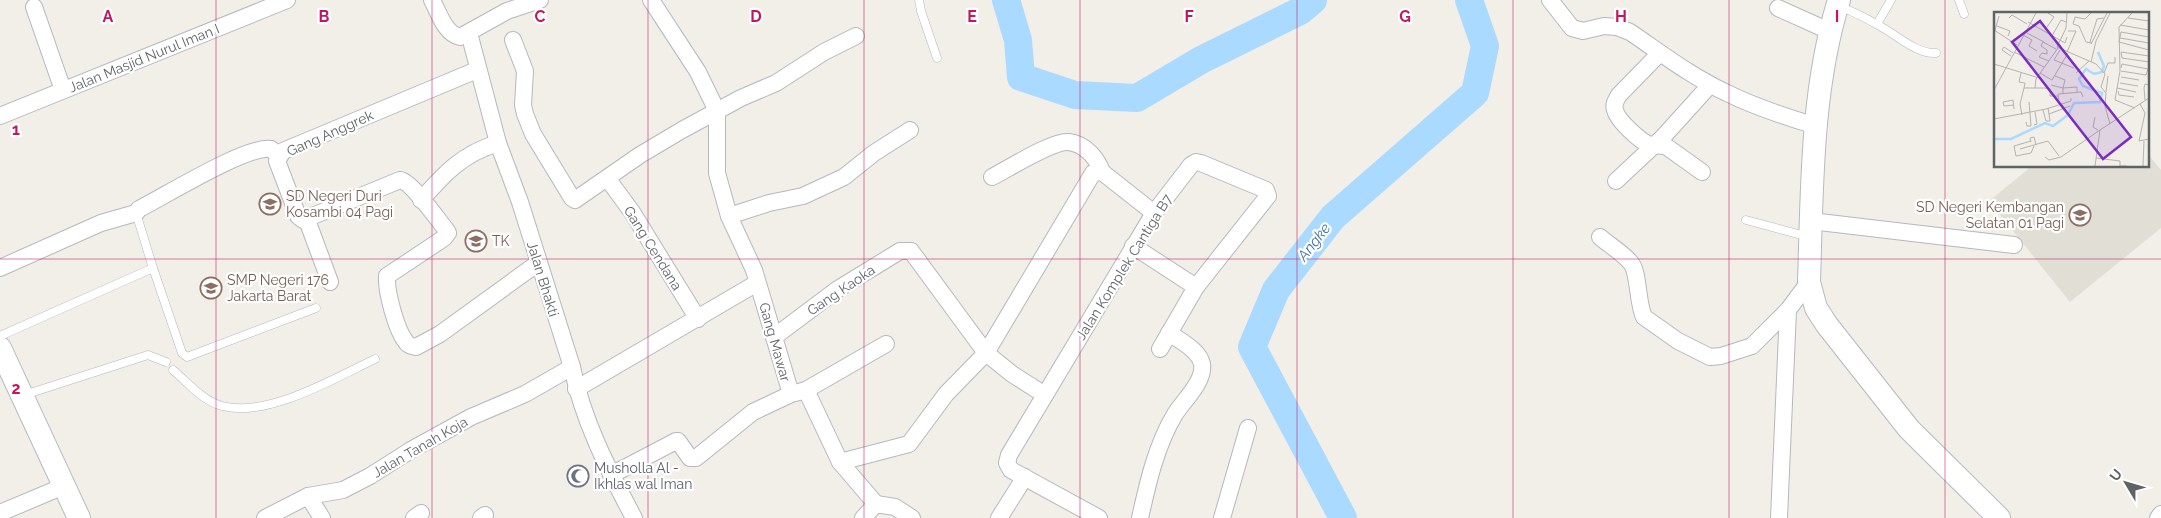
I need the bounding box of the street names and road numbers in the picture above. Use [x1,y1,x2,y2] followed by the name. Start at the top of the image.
[66,20,222,96] street label: Jalan Masjid Nurul Iman I
[284,107,376,159] street label: Gang Anggrek
[1073,191,1176,343] street label: Jalan Komplek Cantiga B7
[621,203,685,293] street label: Gang Cendana
[524,240,562,318] street label: Jalan Bhakti
[804,262,878,318] street label: Gang Kaoka
[756,301,794,383] street label: Gang Mawar
[370,413,470,481] street label: Jalan Tanah Koja

